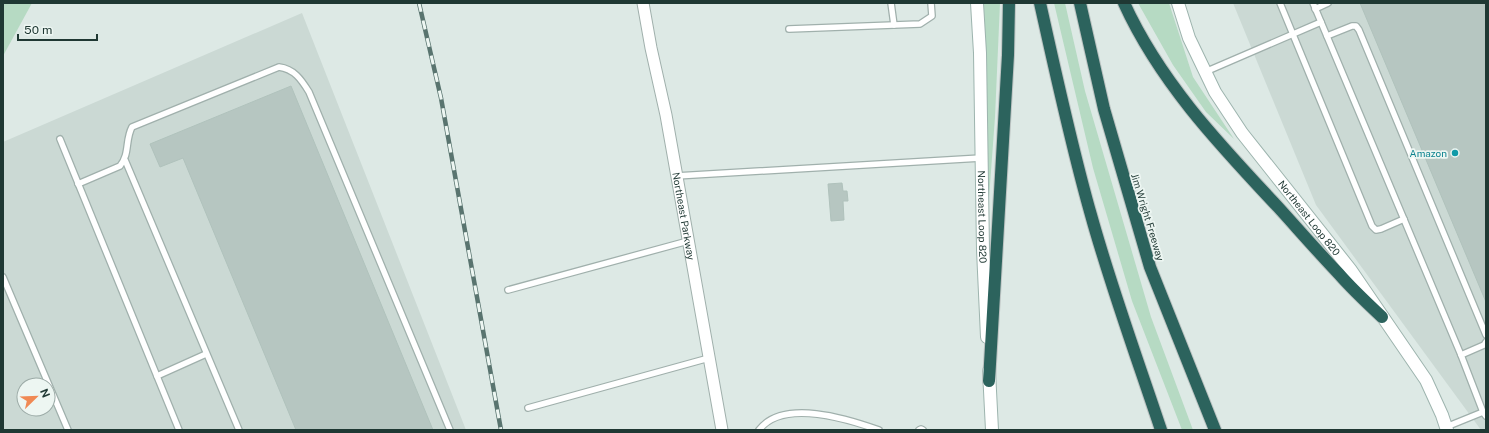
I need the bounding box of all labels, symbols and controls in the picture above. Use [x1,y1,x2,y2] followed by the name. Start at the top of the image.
[18,16,97,42] scale bar
[24,23,52,37] text: 50 m
[1410,147,1447,159] place label: Amazon
[1450,148,1460,158] marker: Amazon
[976,170,990,264] street label: Northeast Loop 820
[670,171,698,261] street label: Northeast Parkway
[1129,172,1167,263] street label: Jim Wright Freeway
[1276,178,1343,258] street label: Northeast Loop 820
[16,377,56,417] north arrow
[38,387,52,399] text: N

